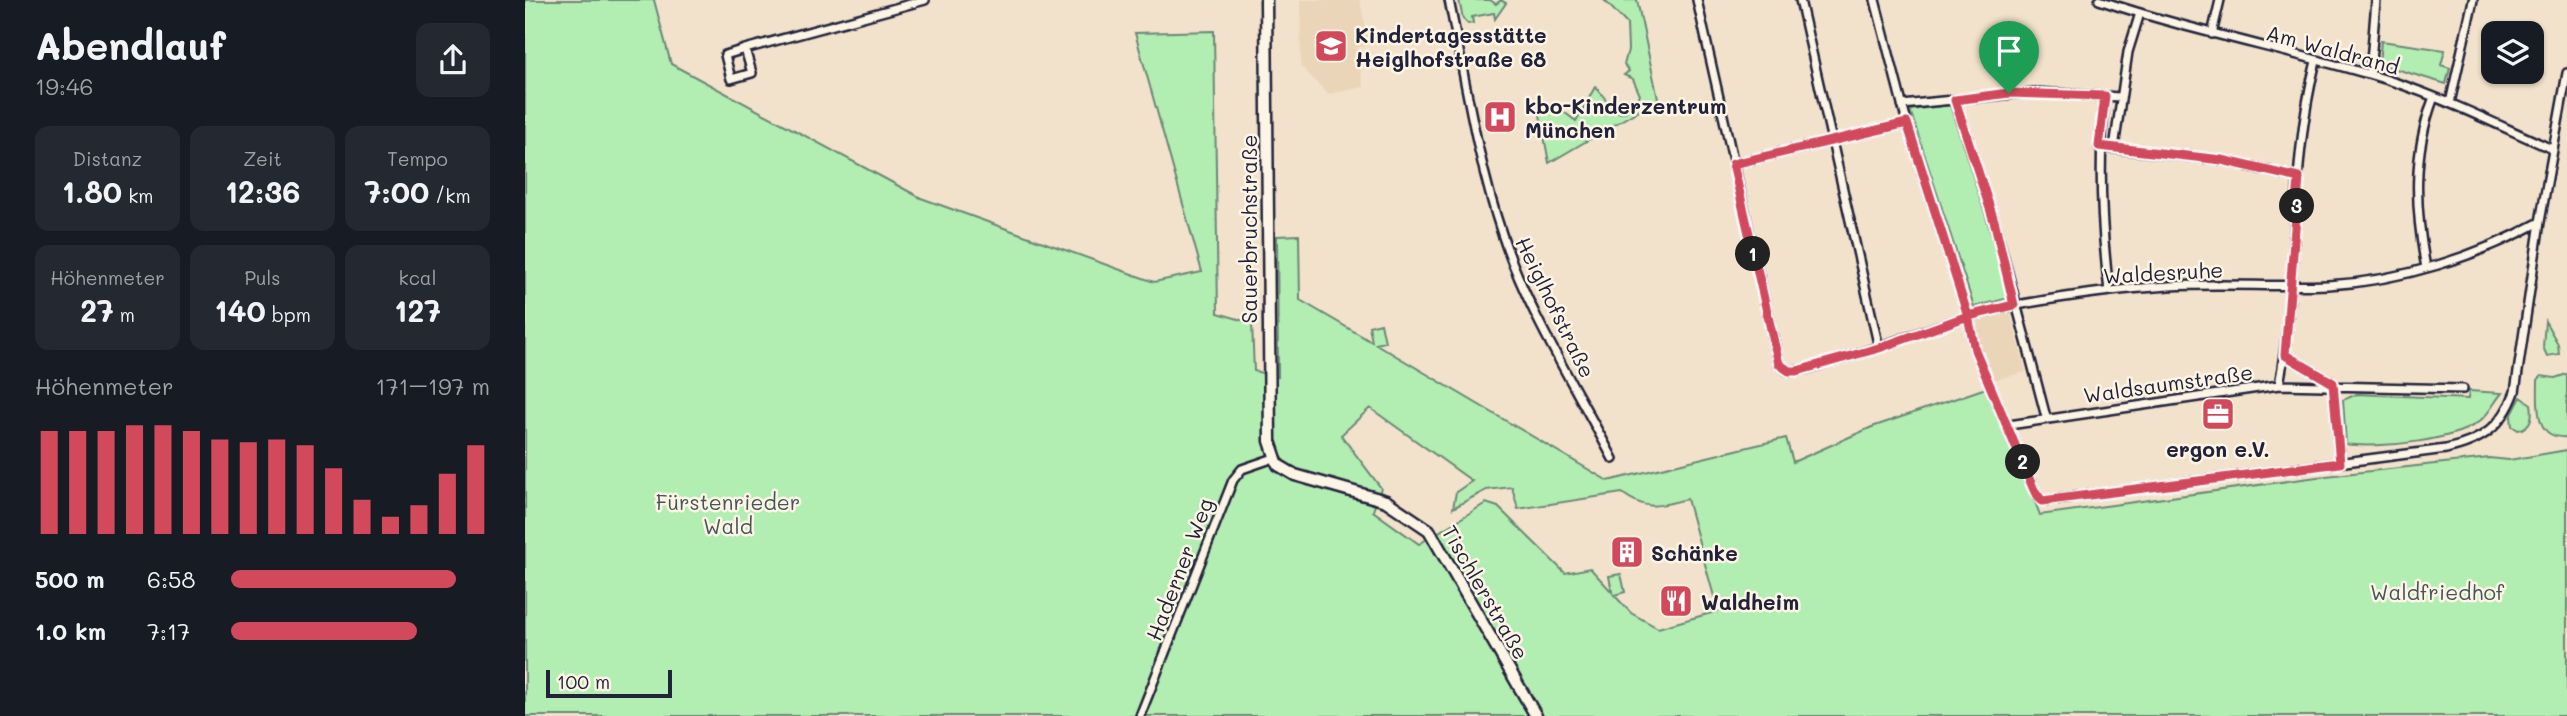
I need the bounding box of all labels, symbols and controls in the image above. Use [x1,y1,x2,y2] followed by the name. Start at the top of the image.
[2263,18,2403,80] street label: Am Waldrand
[35,20,226,70] text: Abendlauf
[1355,21,1547,72] place label: Kindertagesstätte Heiglhofstraße 68
[1979,21,2039,93] pin
[2481,21,2544,84] map controls
[2481,21,2544,84] button: layers
[416,23,490,97] button: share
[1312,27,1350,65] school or university icon: Kindertagesstätte Heiglhofstraße 68
[1990,32,2028,70] icon: arrive
[35,71,93,101] text: 19:46
[1525,92,1726,143] place label: kbo-Kinderzentrum München
[1481,98,1519,136] hospital icon: kbo-Kinderzentrum München
[1235,135,1262,323] street label: Sauerbruchstraße
[73,146,142,171] text: Distanz
[243,146,282,171] text: Zeit
[387,146,448,171] text: Tempo
[62,171,122,211] text: 1.80
[225,171,300,211] text: 12:36
[364,171,429,211] text: 7:00
[122,183,153,208] text: km
[429,183,471,208] text: /km
[2279,188,2315,224] pin: 3
[2291,193,2302,218] text: 3
[1510,232,1602,382] street label: Heiglhofstraße
[1735,236,1771,272] pin: 1
[1748,241,1757,266] text: 1
[2102,255,2224,289] street label: Waldesruhe
[50,265,165,290] text: Höhenmeter
[244,265,281,290] text: Puls
[399,265,436,290] text: kcal
[80,290,114,330] text: 27
[214,290,266,330] text: 140
[394,290,441,330] text: 127
[114,302,135,327] text: m
[266,302,311,327] text: bpm
[2081,358,2255,408] street label: Waldsaumstraße
[35,371,173,401] text: Höhenmeter
[375,371,490,401] text: 171–197 m
[2199,395,2237,433] office icon: ergon e.V.
[2166,435,2270,462] place label: ergon e.V.
[2005,444,2041,480] pin: 2
[2017,449,2028,474] text: 2
[656,488,800,539] park label: Fürstenrieder Wald
[1139,494,1219,644] street label: Haderner Weg
[1437,520,1535,664] street label: Tischlerstraße
[1608,533,1646,571] building icon: Schänke
[1651,539,1738,566] place label: Schänke
[35,564,105,594] text: 500 m
[147,564,195,594] text: 6:58
[2370,578,2505,605] park label: Waldfriedhof
[1657,582,1695,620] restaurant icon: Waldheim
[1701,588,1799,615] place label: Waldheim
[35,616,106,646] text: 1.0 km
[147,616,190,646] text: 7:17
[546,667,672,699] scale bar
[557,669,610,694] text: 100 m

